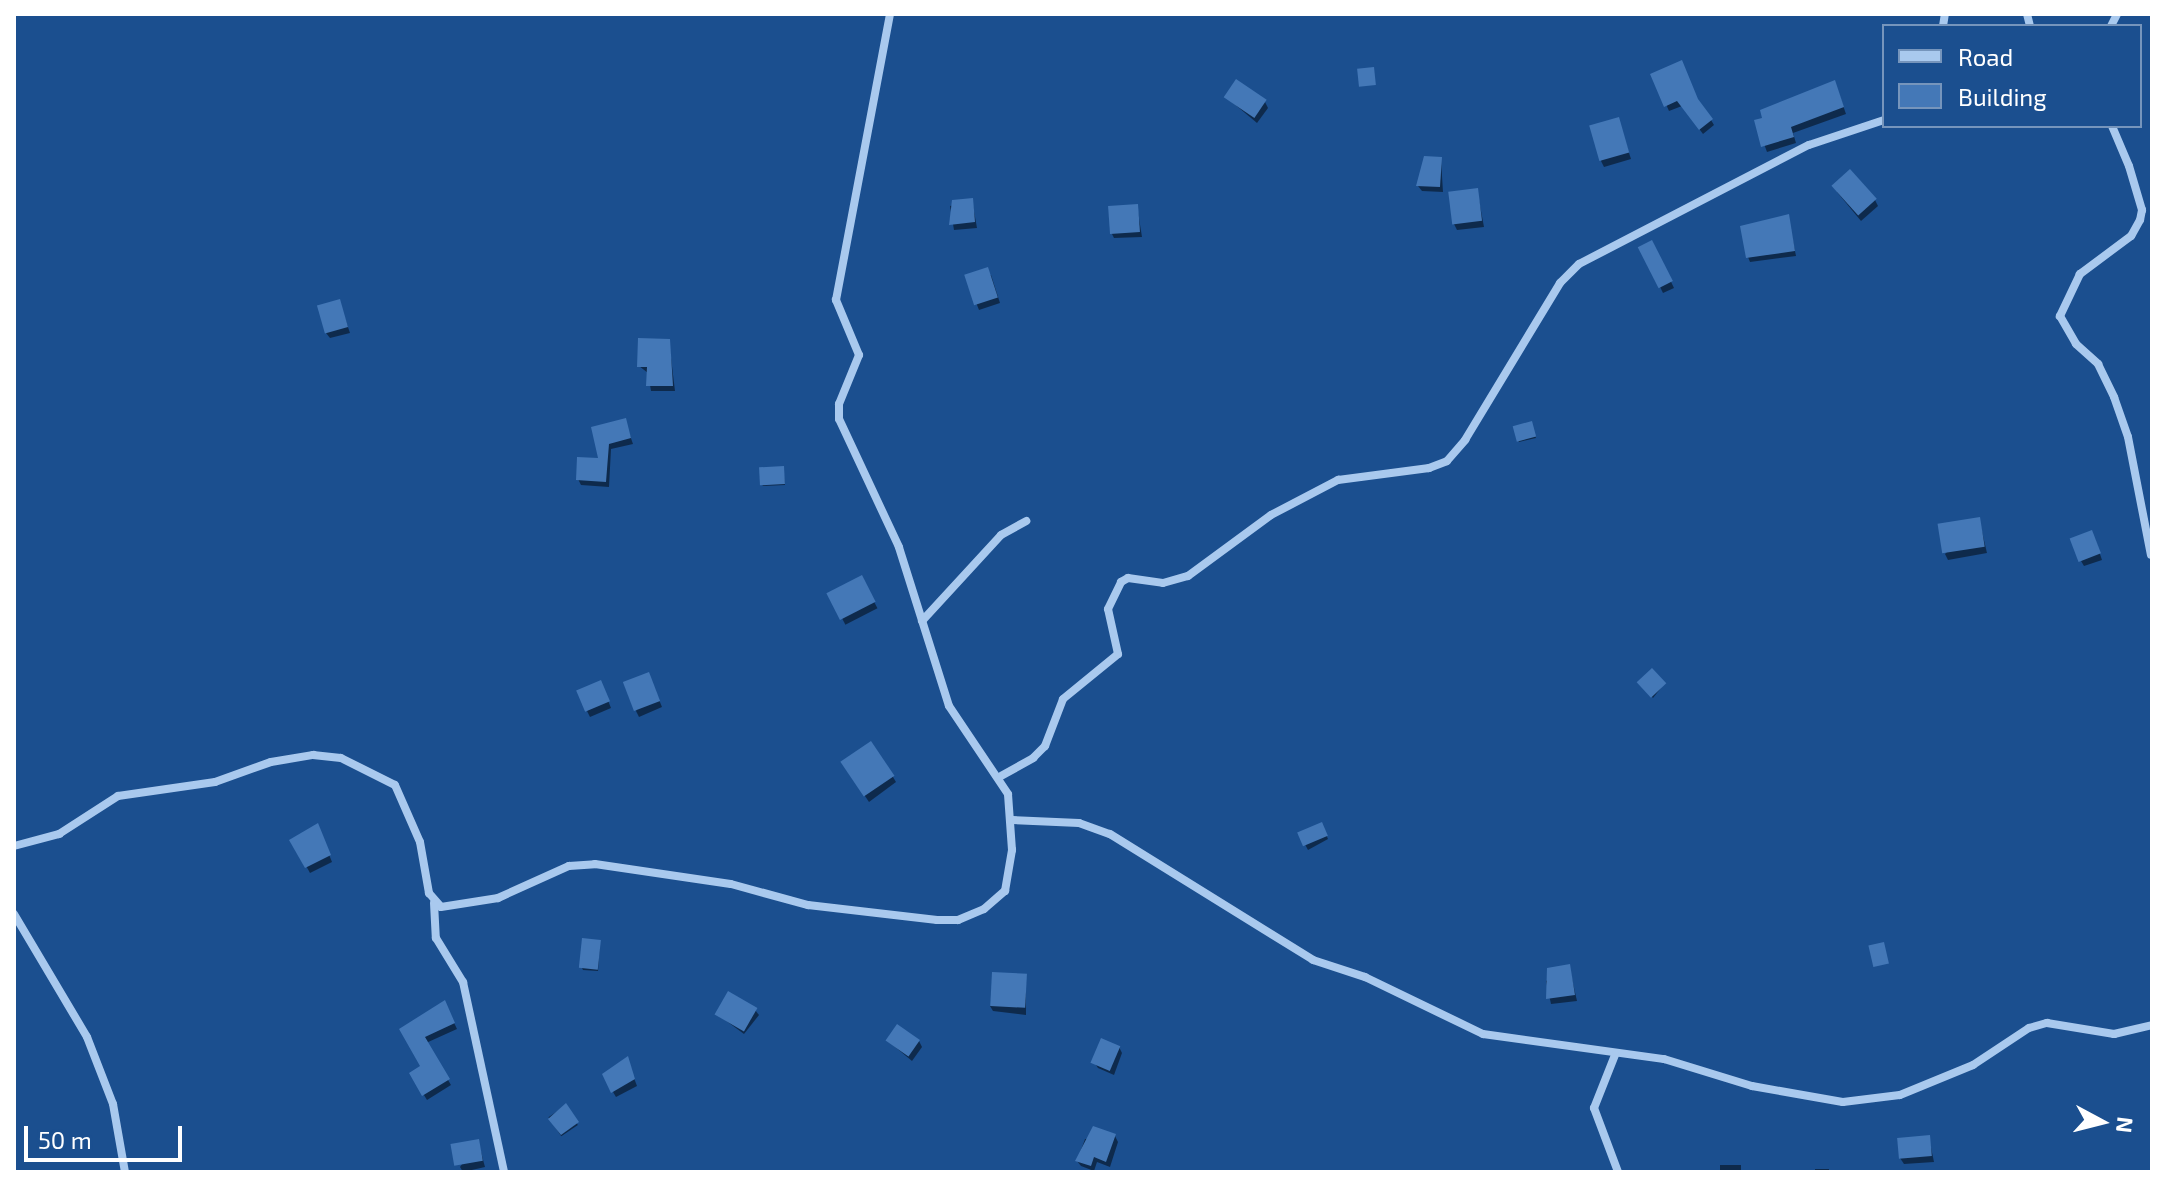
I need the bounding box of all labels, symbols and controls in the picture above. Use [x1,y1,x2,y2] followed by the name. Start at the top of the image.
[1882,24,2142,128] legend
[1958,42,2013,71] text: Road
[1958,82,2047,111] text: Building
[2062,1082,2142,1162] north arrow
[28,1110,186,1160] scale bar
[2112,1115,2140,1134] text: N
[38,1125,92,1154] text: 50 m

